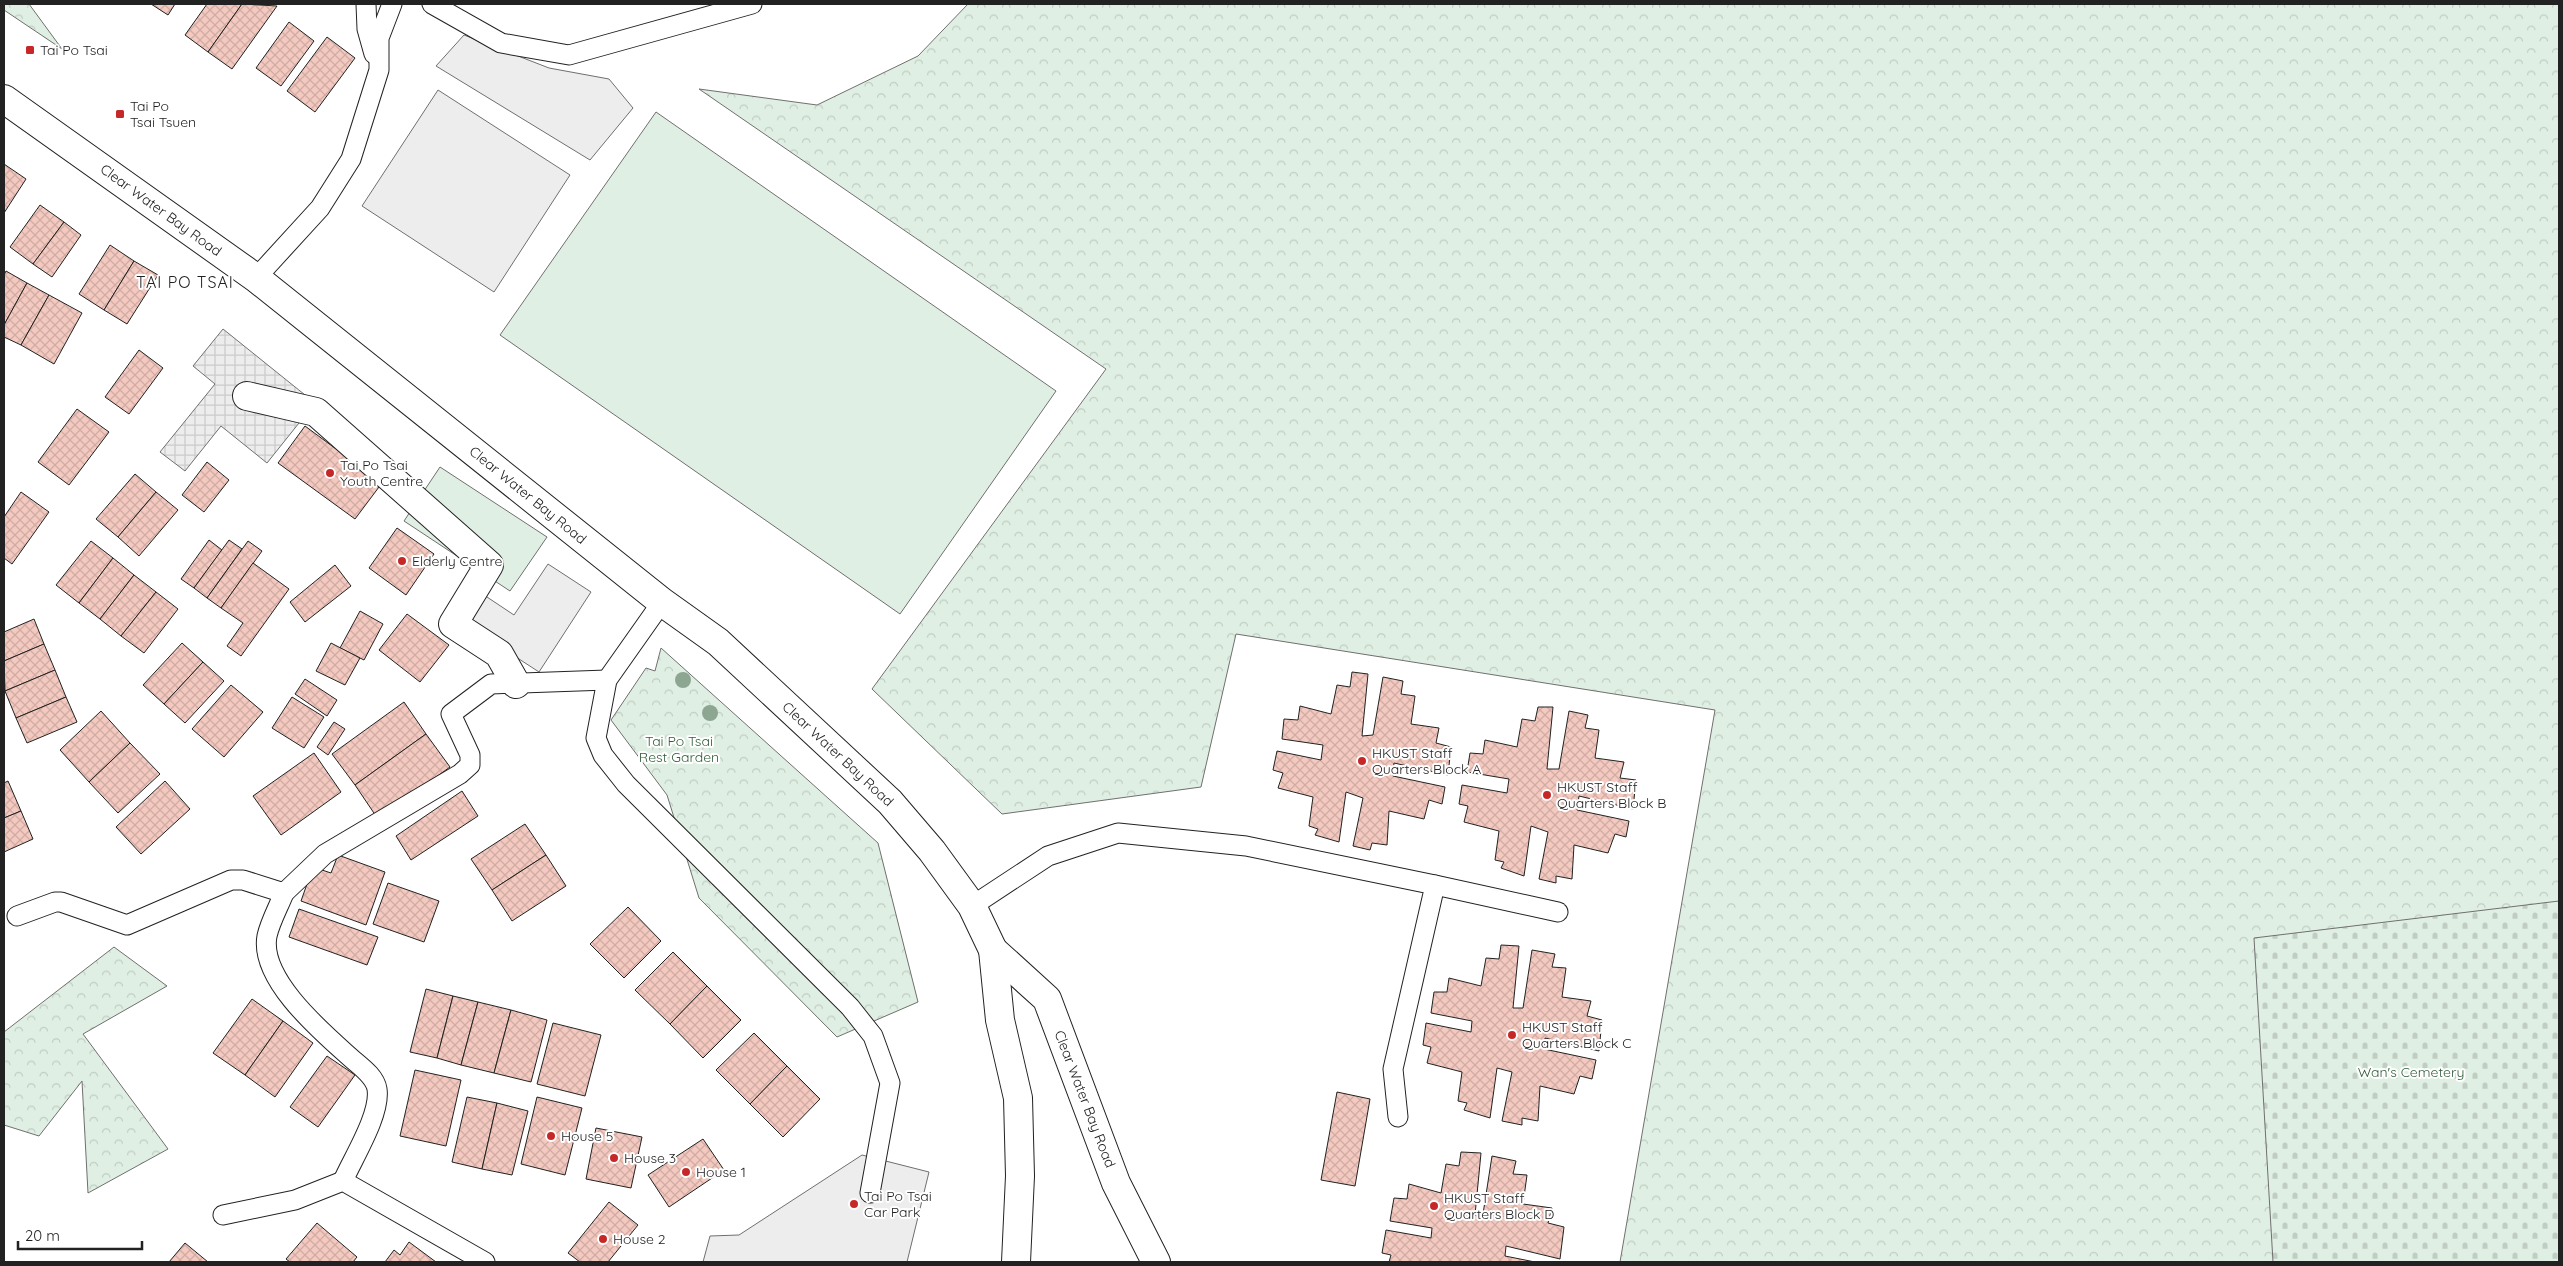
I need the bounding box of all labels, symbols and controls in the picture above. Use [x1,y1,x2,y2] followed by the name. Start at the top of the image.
[40,41,108,59] place label: Tai Po Tsai
[24,44,36,56] marker: Tai Po Tsai
[130,97,196,131] place label: Tai Po Tsai Tsuen
[114,108,126,120] marker: Tai Po Tsai Tsuen
[97,160,225,260] street label: Clear Water Bay Road
[136,272,234,292] district label: TAI PO TSAI
[466,442,590,548] street label: Clear Water Bay Road
[340,456,423,490] place label: Tai Po Tsai Youth Centre
[324,467,336,479] marker: Tai Po Tsai Youth Centre
[412,552,503,570] place label: Elderly Centre
[396,555,408,567] marker: Elderly Centre
[779,698,897,810] street label: Clear Water Bay Road
[639,732,719,766] park label: Tai Po Tsai Rest Garden
[1372,744,1481,778] place label: HKUST Staff Quarters Block A
[1356,755,1368,767] marker: HKUST Staff Quarters Block A
[1557,778,1666,812] place label: HKUST Staff Quarters Block B
[1541,789,1553,801] marker: HKUST Staff Quarters Block B
[1522,1018,1631,1052] place label: HKUST Staff Quarters Block C
[1050,1028,1120,1170] street label: Clear Water Bay Road
[1506,1029,1518,1041] marker: HKUST Staff Quarters Block C
[2358,1063,2464,1081] park label: Wan's Cemetery
[561,1127,613,1145] place label: House 5
[545,1130,557,1142] marker: House 5
[624,1149,676,1167] place label: House 3
[608,1152,620,1164] marker: House 3
[696,1163,746,1181] place label: House 1
[680,1166,692,1178] marker: House 1
[864,1187,932,1221] place label: Tai Po Tsai Car Park
[1444,1189,1554,1223] place label: HKUST Staff Quarters Block D
[848,1198,860,1210] marker: Tai Po Tsai Car Park
[1428,1200,1440,1212] marker: HKUST Staff Quarters Block D
[18,1218,141,1250] scale bar
[25,1226,60,1245] text: 20 m
[613,1230,666,1248] place label: House 2
[597,1233,609,1245] marker: House 2

